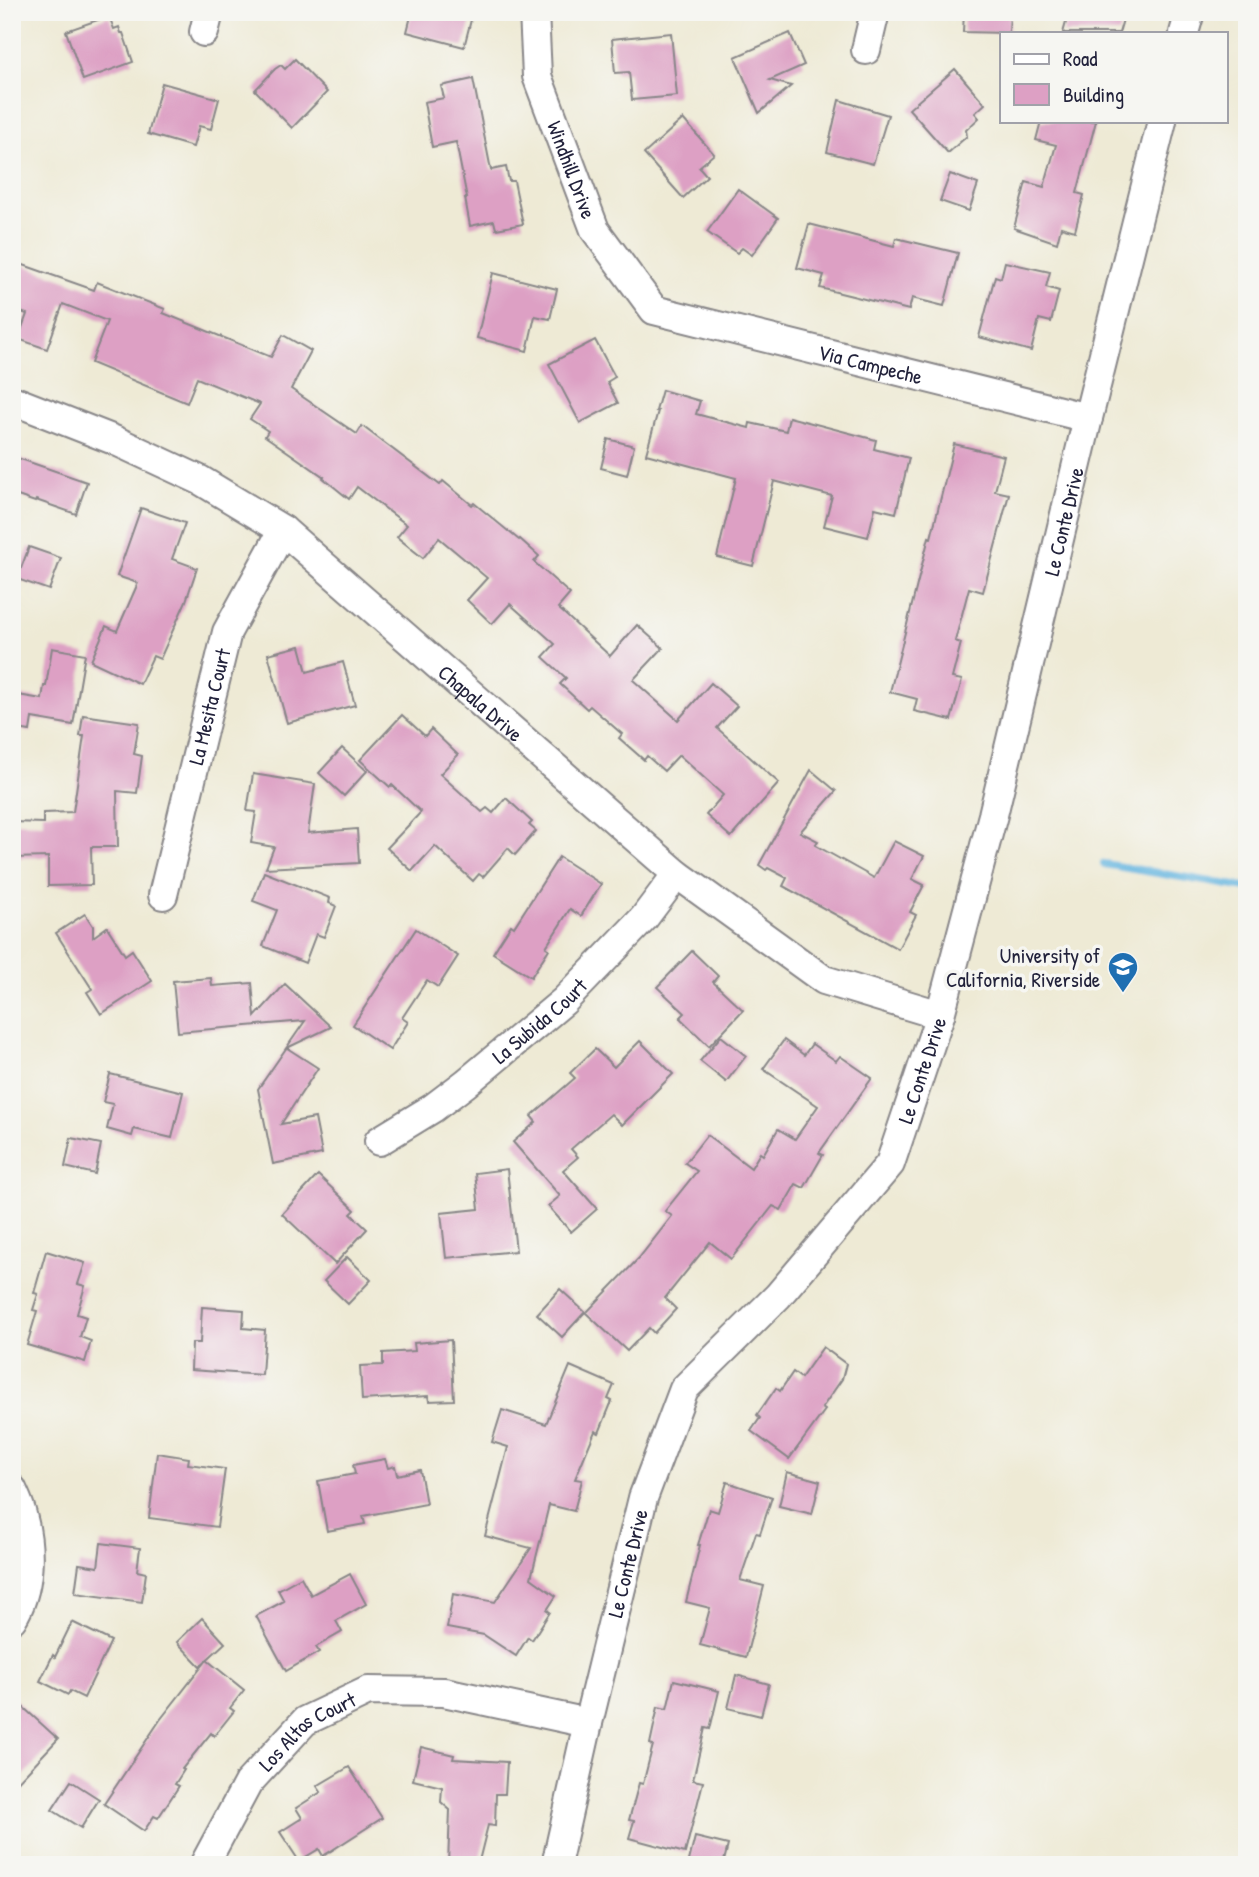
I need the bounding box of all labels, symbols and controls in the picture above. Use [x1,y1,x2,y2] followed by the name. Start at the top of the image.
[1000,32,1228,122] legend
[1063,44,1097,73] text: Road
[1063,80,1124,109] text: Building
[541,117,604,223] street label: Windhill Drive
[815,337,925,391] street label: Via Campeche
[1036,464,1090,578] street label: Le Conte Drive
[181,645,237,768] street label: La Mesita Court
[432,658,530,748] street label: Chapala Drive
[946,941,1100,994] place label: University of California, Riverside
[1106,950,1140,994] school or university icon: University of California, Riverside
[486,971,594,1070] street label: La Subida Court
[890,1013,953,1127] street label: Le Conte Drive
[600,1506,654,1620] street label: Le Conte Drive
[252,1684,361,1777] street label: Los Altos Court

